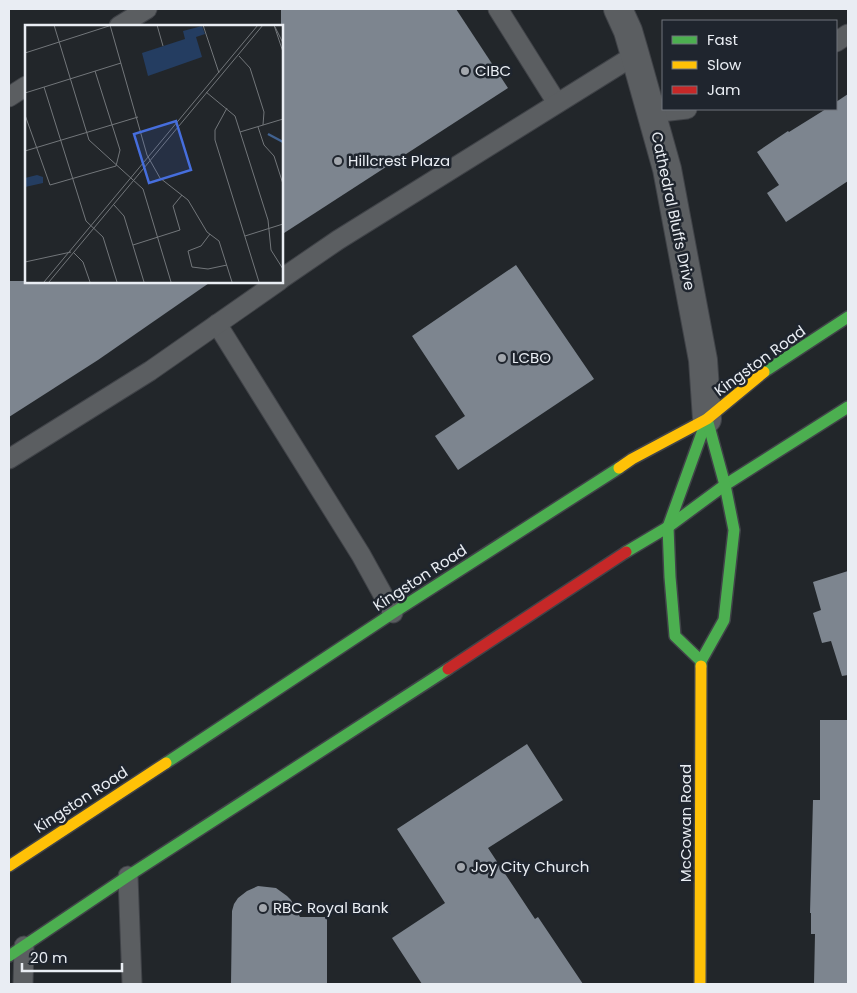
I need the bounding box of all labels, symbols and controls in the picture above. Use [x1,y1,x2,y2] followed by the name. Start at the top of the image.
[662,20,837,110] legend
[25,25,282,282] inset map
[707,29,738,50] text: Fast
[707,54,742,75] text: Slow
[475,60,511,81] place label: CIBC
[459,65,471,77] marker: CIBC
[707,79,741,100] text: Jam
[646,130,701,292] street label: Cathedral Bluffs Drive
[348,150,450,171] place label: Hillcrest Plaza
[332,155,344,167] marker: Hillcrest Plaza
[710,320,810,401] street label: Kingston Road
[512,347,551,368] place label: LCBO
[496,352,508,364] marker: LCBO
[369,539,471,616] street label: Kingston Road
[30,761,132,838] street label: Kingston Road
[675,764,696,882] street label: McCowan Road
[471,856,589,877] place label: Joy City Church
[455,861,467,873] marker: Joy City Church
[273,897,389,918] place label: RBC Royal Bank
[257,902,269,914] marker: RBC Royal Bank
[22,940,122,972] scale bar
[30,947,68,968] text: 20 m

